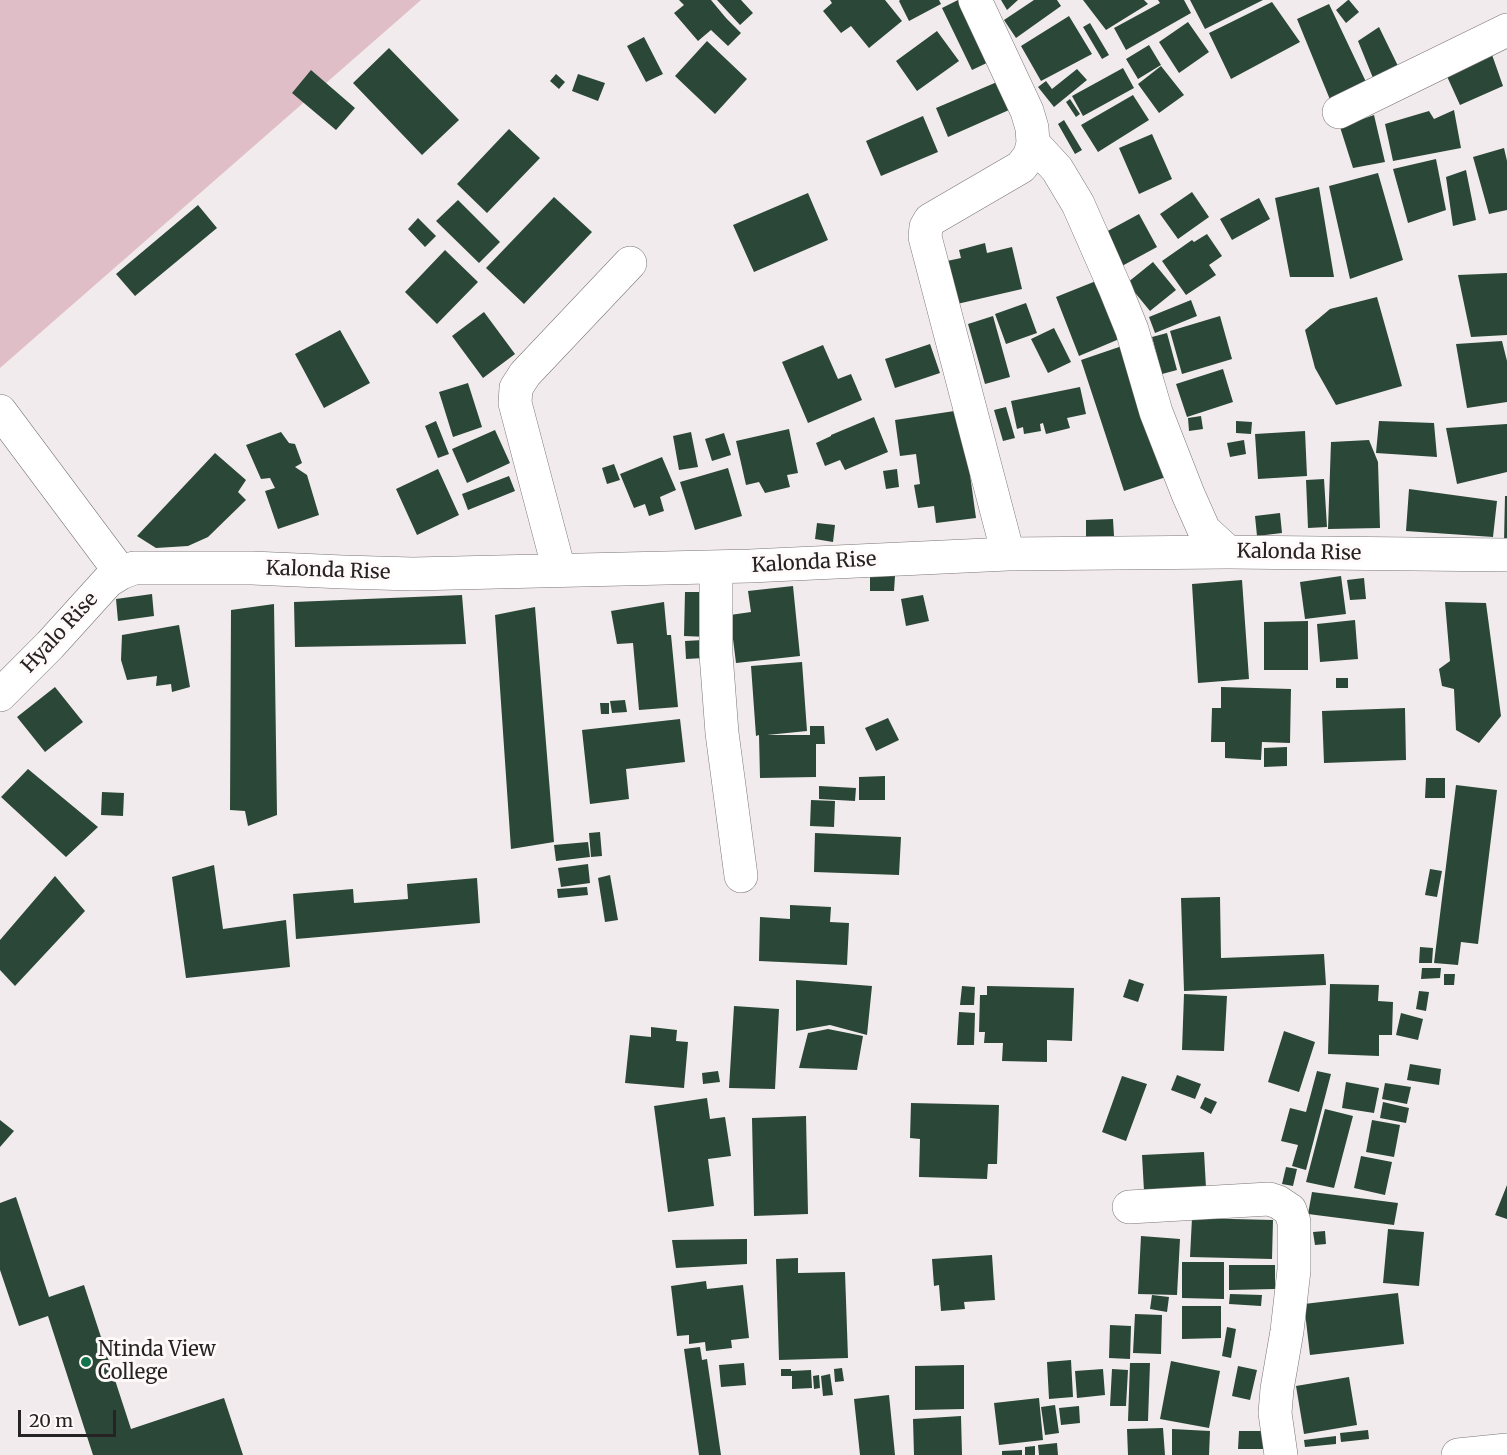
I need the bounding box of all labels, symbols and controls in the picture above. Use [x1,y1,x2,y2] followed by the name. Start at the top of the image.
[1236,540,1362,566] street label: Kalonda Rise
[751,548,877,578] street label: Kalonda Rise
[265,557,391,585] street label: Kalonda Rise
[17,588,103,678] street label: Hyalo Rise
[98,1338,216,1385] place label: Ntinda View College
[79,1355,93,1369] marker: Ntinda View College
[21,1398,118,1436] scale bar
[29,1409,73,1432] text: 20 m

